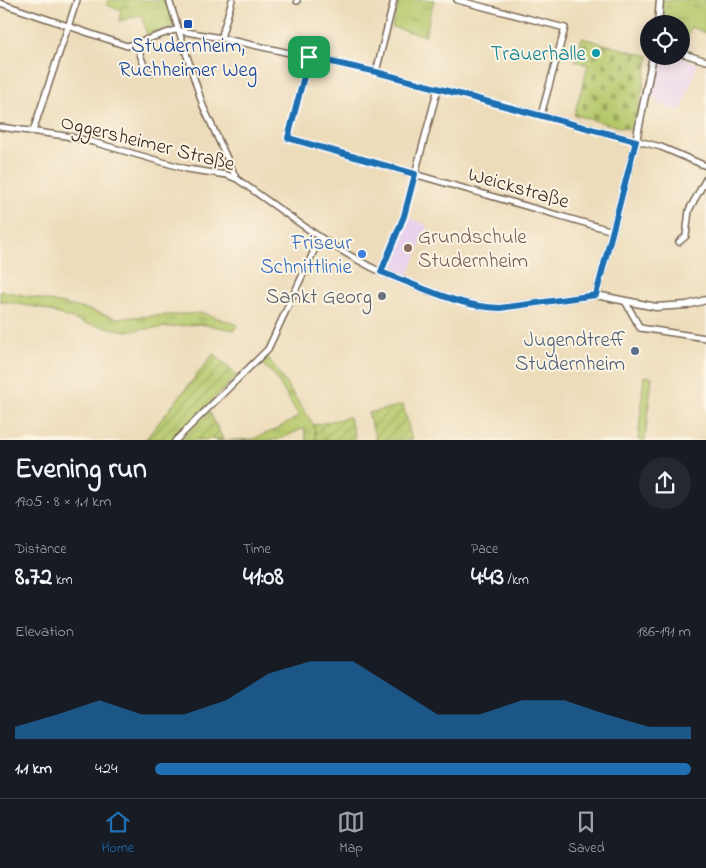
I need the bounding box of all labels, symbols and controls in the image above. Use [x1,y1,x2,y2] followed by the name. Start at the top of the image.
[640,15,690,65] map controls
[640,15,690,65] button: locate
[182,18,194,30] marker: Studernheim, Ruchheimer Weg
[119,32,257,88] place label: Studernheim, Ruchheimer Weg
[288,36,330,78] pin
[490,40,587,70] place label: Trauerhalle
[295,43,323,71] icon: arrive
[590,47,602,59] marker: Trauerhalle
[57,108,238,182] street label: Oggersheimer Straße
[464,160,573,218] street label: Weickstraße
[418,223,528,277] place label: Grundschule Studernheim
[260,229,353,283] place label: Friseur Schnittlinie
[402,242,414,254] marker: Grundschule Studernheim
[356,248,368,260] marker: Friseur Schnittlinie
[266,283,372,315] place label: Sankt Georg
[376,290,388,302] marker: Sankt Georg
[515,326,626,380] place label: Jugendtreff Studernheim
[629,345,641,357] marker: Jugendtreff Studernheim
[15,450,147,491] text: Evening run
[639,457,691,509] button: share
[15,490,111,514] text: 19:05 · 8 × 1.1 km
[15,539,67,560] text: Distance
[243,539,271,560] text: Time
[471,539,498,560] text: Pace
[15,560,52,596] text: 8.72
[243,560,284,596] text: 41:08
[471,560,504,596] text: 4:43
[52,570,73,591] text: km
[504,570,529,591] text: /km
[15,620,74,644] text: Elevation
[637,620,691,644] text: 186–191 m
[15,757,52,781] text: 1.1 km
[95,757,118,781] text: 4:24
[101,808,134,859] tab: Home
[337,808,365,859] tab: Map
[568,808,605,859] tab: Saved

